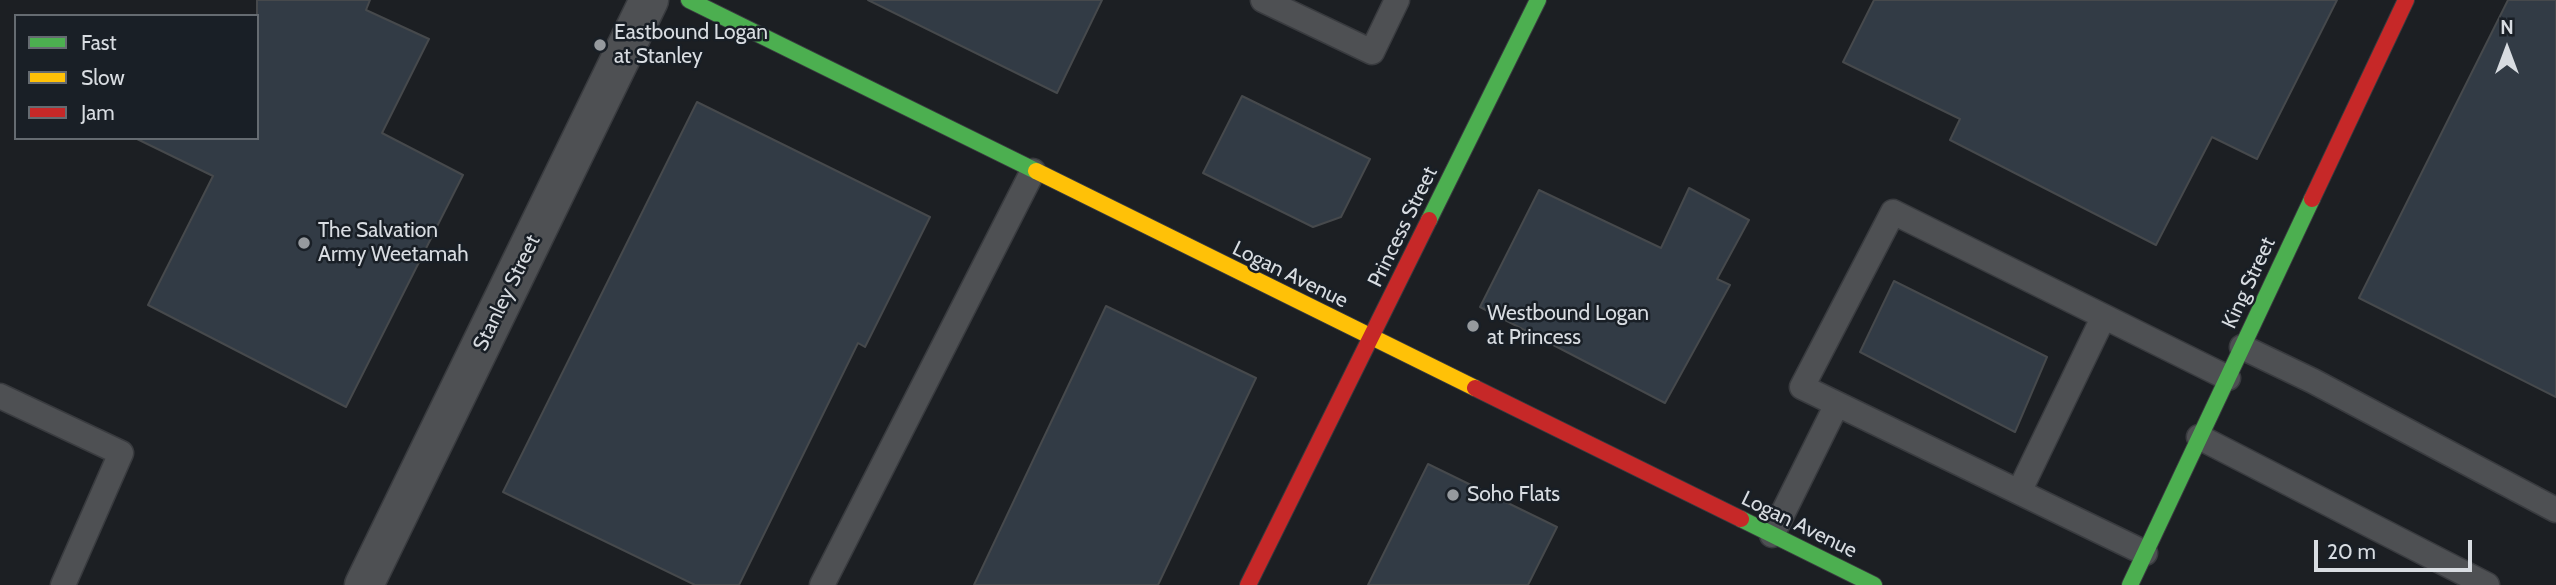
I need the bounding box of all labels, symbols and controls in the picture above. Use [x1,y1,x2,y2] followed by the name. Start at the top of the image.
[14,14,259,140] legend
[2472,14,2542,84] north arrow
[2500,16,2514,39] text: N
[614,20,768,70] place label: Eastbound Logan at Stanley
[81,30,117,55] text: Fast
[592,37,608,53] marker: Eastbound Logan at Stanley
[81,65,125,90] text: Slow
[81,100,115,125] text: Jam
[1363,163,1443,291] street label: Princess Street
[318,218,469,268] place label: The Salvation Army Weetamah
[468,231,546,355] street label: Stanley Street
[2217,233,2281,333] street label: King Street
[296,235,312,251] marker: The Salvation Army Weetamah
[1228,236,1352,314] street label: Logan Avenue
[1487,301,1649,351] place label: Westbound Logan at Princess
[1465,318,1481,334] marker: Westbound Logan at Princess
[1467,482,1560,508] place label: Soho Flats
[1737,486,1861,564] street label: Logan Avenue
[1445,487,1461,503] marker: Soho Flats
[2318,526,2476,570] scale bar
[2327,539,2376,564] text: 20 m

